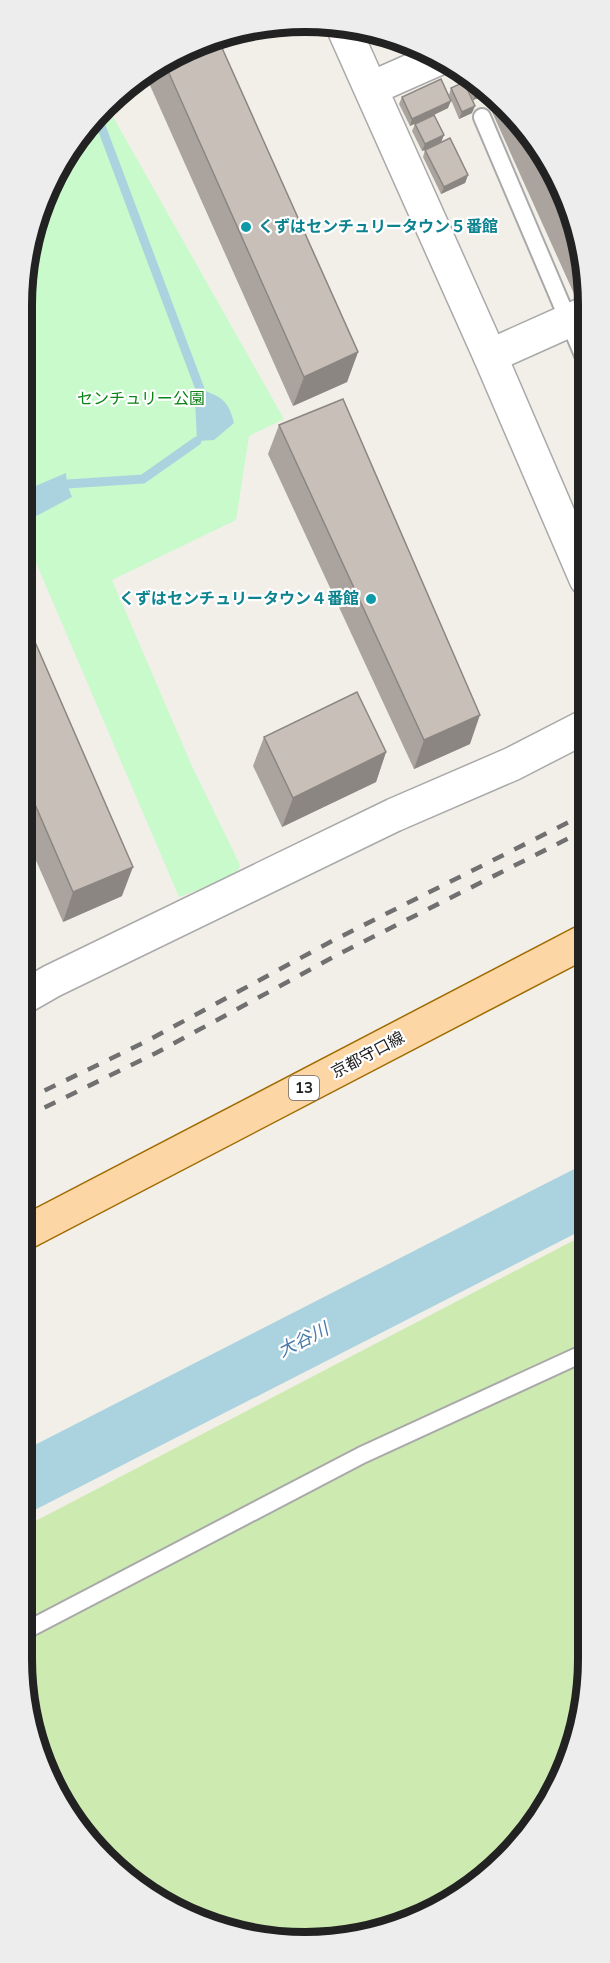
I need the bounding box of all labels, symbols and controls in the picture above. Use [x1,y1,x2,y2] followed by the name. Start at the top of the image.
[258,216,498,238] place label: くずはセンチュリータウン５番館
[239,220,253,234] marker: くずはセンチュリータウン５番館
[77,388,205,410] park label: センチュリー公園
[119,588,359,610] place label: くずはセンチュリータウン４番館
[364,592,378,606] marker: くずはセンチュリータウン４番館
[328,1027,408,1083] street label: 京都守口線
[289,1076,319,1100] road number: 13
[273,1316,334,1363] water label: 大谷川

